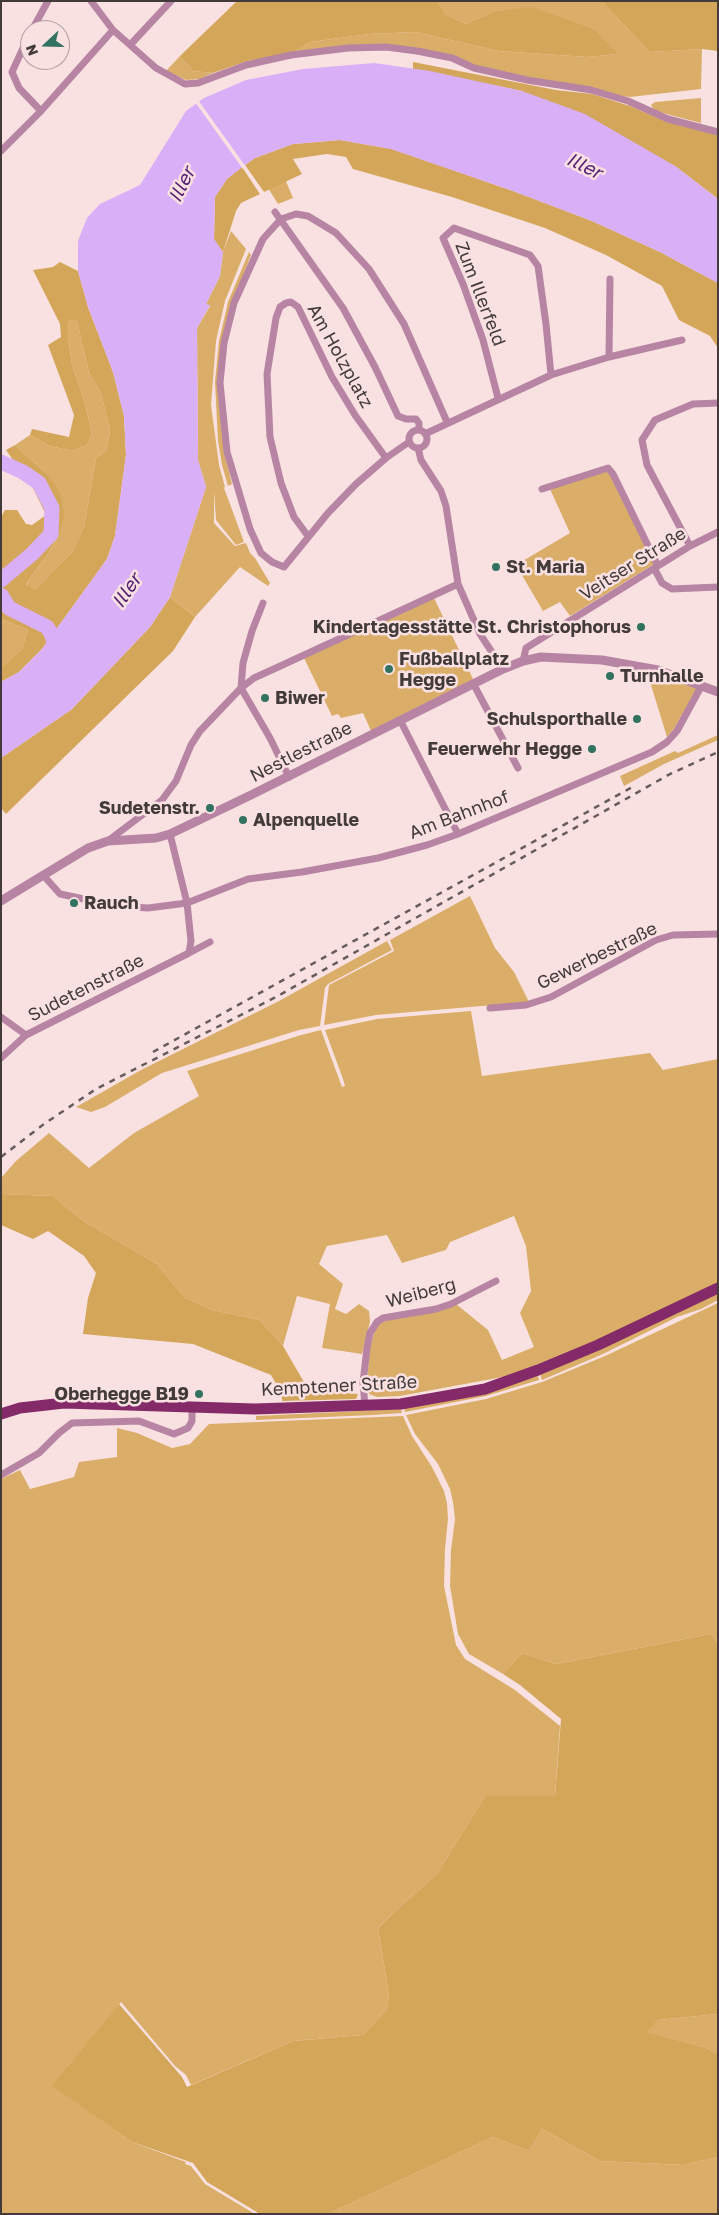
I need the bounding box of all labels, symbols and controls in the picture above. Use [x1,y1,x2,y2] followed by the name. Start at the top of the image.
[20,20,70,70] north arrow
[22,42,41,58] text: N
[563,148,605,184] water label: Iller
[164,164,200,206] water label: Iller
[450,239,510,349] street label: Zum Illerfeld
[303,300,377,412] street label: Am Holzplatz
[576,523,690,605] street label: Veitser Straße
[506,556,585,578] place label: St. Maria
[490,561,502,573] marker: St. Maria
[107,570,147,612] water label: Iller
[313,616,631,638] place label: Kindertagesstätte St. Christophorus
[635,621,647,633] marker: Kindertagesstätte St. Christophorus
[399,648,509,691] place label: Fußballplatz Hegge
[383,663,395,675] marker: Fußballplatz Hegge
[620,665,704,687] place label: Turnhalle
[604,670,616,682] marker: Turnhalle
[275,687,325,709] place label: Biwer
[259,692,271,704] marker: Biwer
[487,708,627,730] place label: Schulsporthalle
[631,713,643,725] marker: Schulsporthalle
[246,717,356,787] street label: Nestlestraße
[427,738,582,760] place label: Feuerwehr Hegge
[586,743,598,755] marker: Feuerwehr Hegge
[406,786,512,844] street label: Am Bahnhof
[99,797,200,819] place label: Sudetenstr.
[204,802,216,814] marker: Sudetenstr.
[253,809,359,831] place label: Alpenquelle
[237,814,249,826] marker: Alpenquelle
[84,892,139,914] place label: Rauch
[68,897,80,909] marker: Rauch
[533,918,661,994] street label: Gewerbestraße
[24,949,148,1027] street label: Sudetenstraße
[384,1273,458,1313] street label: Weiberg
[260,1371,418,1401] street label: Kemptener Straße
[54,1383,189,1405] place label: Oberhegge B19
[193,1388,205,1400] marker: Oberhegge B19

